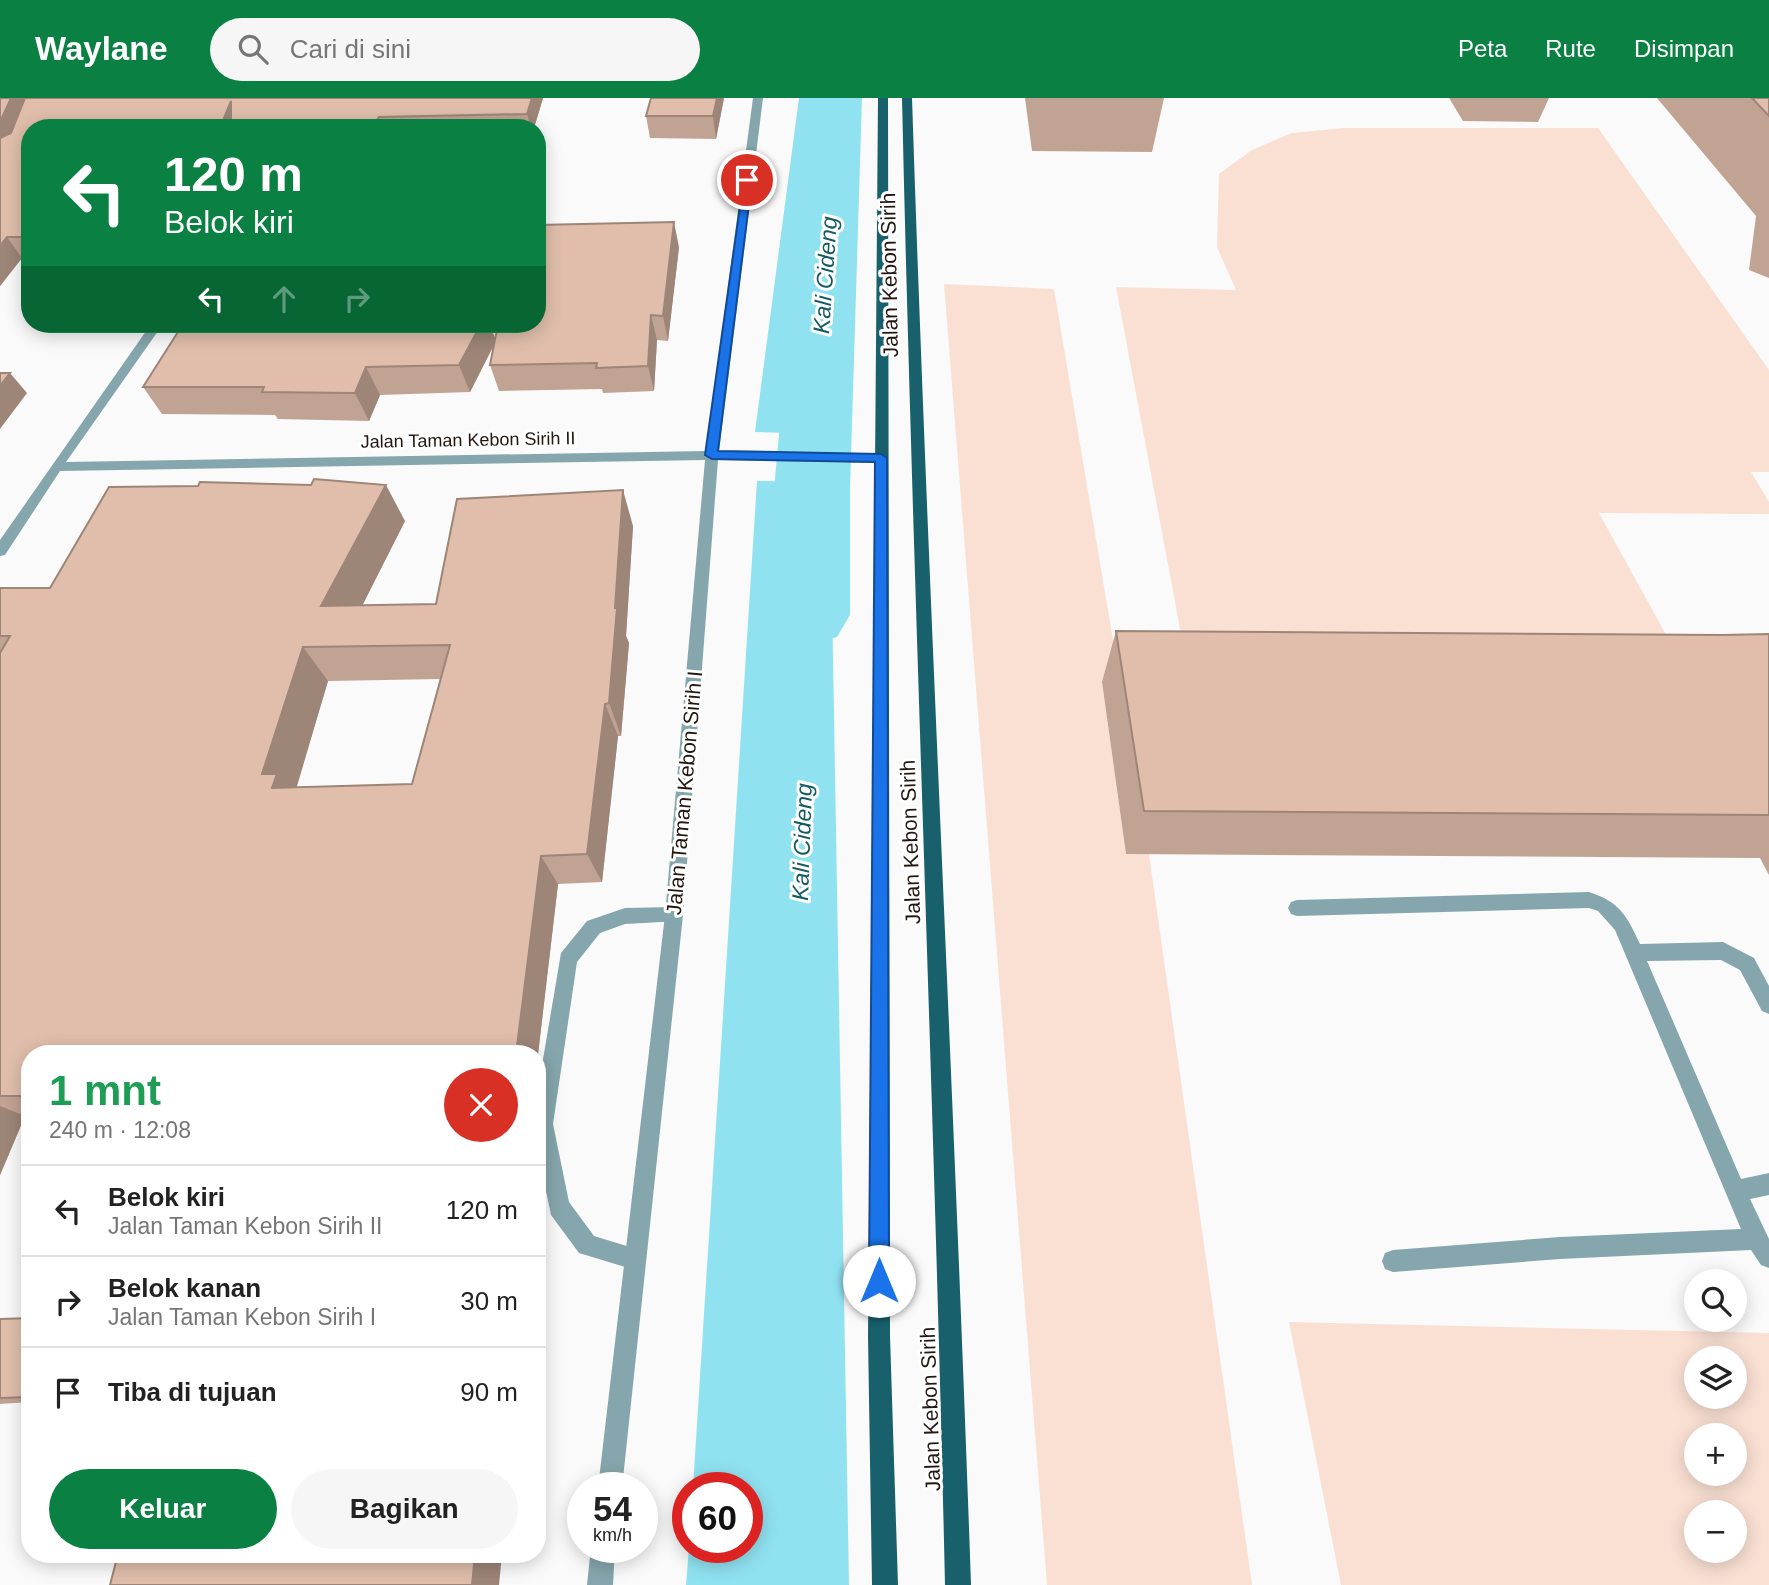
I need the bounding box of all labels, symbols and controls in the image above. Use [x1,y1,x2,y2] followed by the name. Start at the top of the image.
[210,18,700,81] search box
[35,30,168,67] text: Waylane
[234,30,272,68] icon: search
[290,34,411,64] text: Cari di sini
[1458,35,1507,62] text: Peta
[1545,35,1596,62] text: Rute
[1634,35,1734,62] text: Disimpan
[49,147,140,238] icon: left
[164,147,303,201] text: 120 m
[717,150,777,210] pin
[728,161,766,199] icon: arrive
[876,193,902,357] street label: Jalan Kebon Sirih
[164,204,294,240] text: Belok kiri
[808,215,842,335] water label: Kali Cideng
[192,280,230,318] icon: left
[265,280,303,318] icon: ahead
[338,280,376,318] icon: right
[360,428,576,452] street label: Jalan Taman Kebon Sirih II
[662,670,706,916] street label: Jalan Taman Kebon Sirih I
[896,759,924,925] street label: Jalan Kebon Sirih
[787,783,817,901] water label: Kali Cideng
[49,1067,161,1114] text: 1 mnt
[444,1068,518,1142] button: close
[49,1117,191,1143] text: 240 m · 12:08
[108,1182,225,1212] text: Belok kiri
[49,1192,87,1230] icon: left
[446,1195,518,1225] text: 120 m
[108,1213,382,1239] text: Jalan Taman Kebon Sirih II
[842,1244,916,1318] position arrow
[1684,1269,1747,1563] map controls
[1684,1269,1747,1332] button: search
[108,1273,261,1303] text: Belok kanan
[49,1283,87,1321] icon: right
[460,1286,518,1316] text: 30 m
[108,1304,376,1330] text: Jalan Taman Kebon Sirih I
[916,1326,944,1492] street label: Jalan Kebon Sirih
[1684,1346,1747,1409] button: layers
[49,1374,87,1412] icon: arrive
[108,1377,277,1407] text: Tiba di tujuan
[460,1377,518,1407] text: 90 m
[1684,1423,1747,1486] button: +
[49,1469,277,1549] button: Keluar
[291,1469,518,1549] button: Bagikan
[672,1472,763,1563] speed limit sign: 60
[593,1489,632,1528] text: 54
[1684,1500,1747,1563] button: −
[593,1525,632,1545] text: km/h

